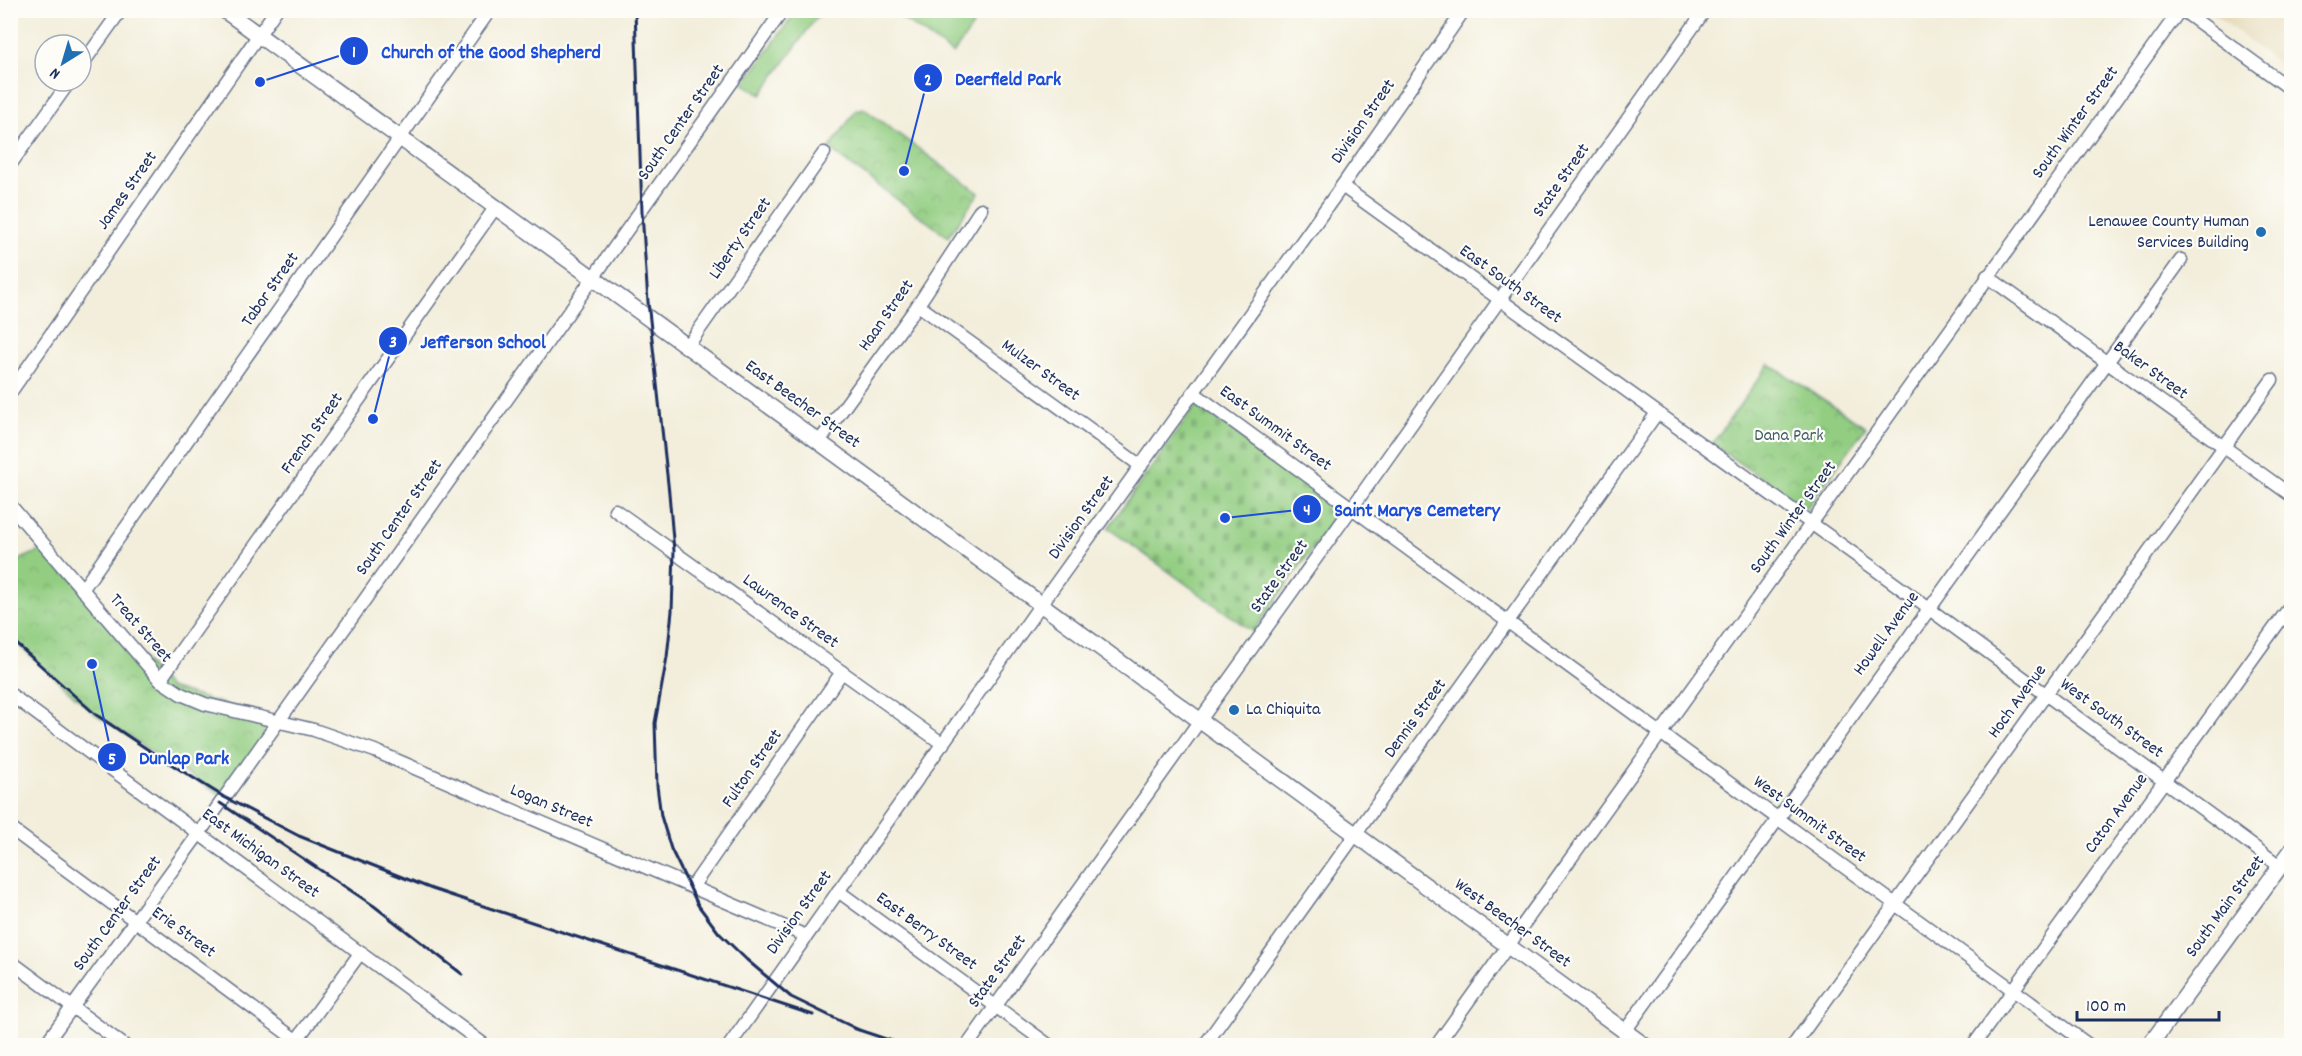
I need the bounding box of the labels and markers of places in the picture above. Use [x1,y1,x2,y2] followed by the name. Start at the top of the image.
[339,32,613,70] callout: Church of the Good Shepherd
[913,59,1073,97] callout: Deerfield Park
[2088,210,2249,256] place label: Lenawee County Human Services Building
[2254,225,2268,239] marker: Lenawee County Human Services Building
[378,322,558,360] callout: Jefferson School
[1292,490,1512,528] callout: Saint Marys Cemetery
[1246,698,1321,723] place label: La Chiquita
[1227,703,1241,717] marker: La Chiquita
[97,738,241,776] callout: Dunlap Park

